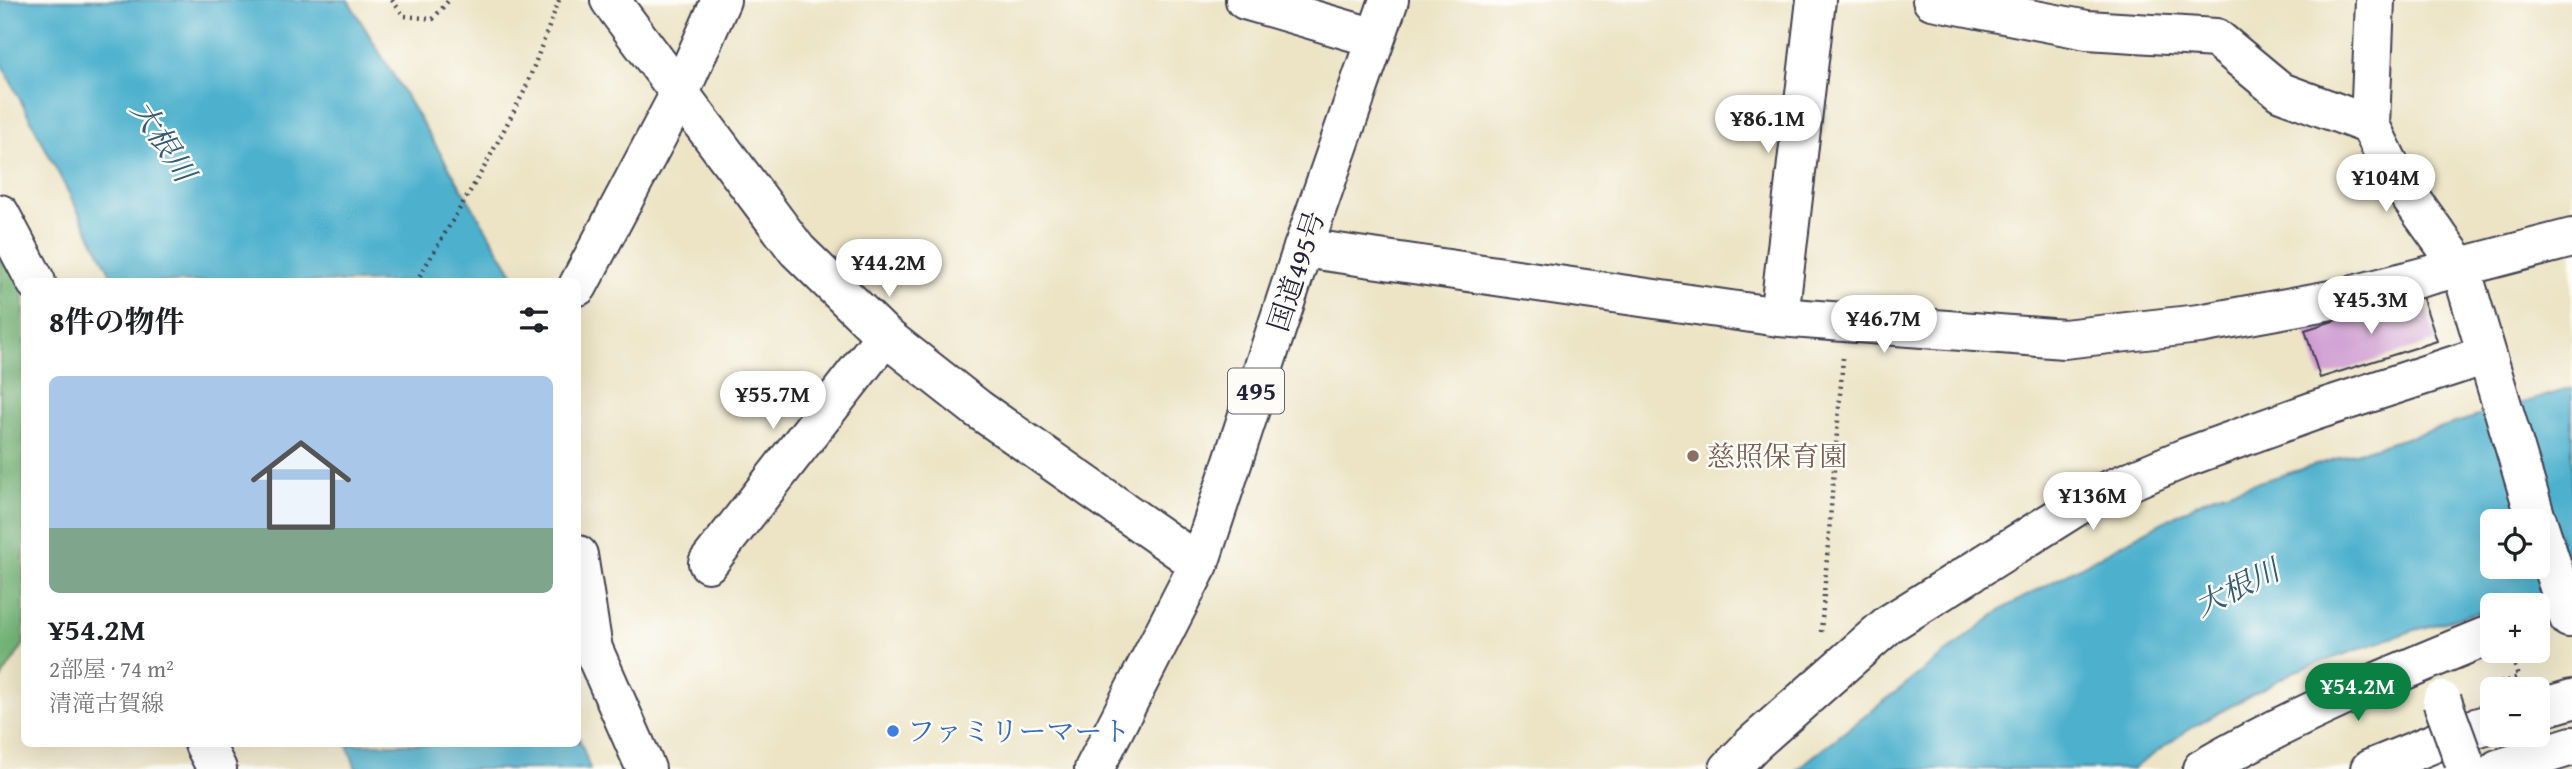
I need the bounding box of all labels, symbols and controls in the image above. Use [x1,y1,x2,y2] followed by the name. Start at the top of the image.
[121,91,208,193] water label: 大根川
[1711,96,1825,155] pin: ¥86.1M
[1731,101,1805,134] text: ¥86.1M
[2337,154,2435,214] pin: ¥104M
[2352,160,2420,193] text: ¥104M
[1257,205,1334,336] street label: 国道495号
[832,240,946,299] pin: ¥44.2M
[852,245,926,278] text: ¥44.2M
[2314,276,2428,336] pin: ¥45.3M
[2334,282,2408,315] text: ¥45.3M
[1827,296,1941,355] pin: ¥46.7M
[49,299,185,343] text: 8件の物件
[515,301,553,339] icon: filters
[1847,301,1921,334] text: ¥46.7M
[1228,368,1284,414] road number: 495
[716,372,830,431] pin: ¥55.7M
[736,377,810,410] text: ¥55.7M
[238,422,364,548] icon: home
[1707,435,1847,476] place label: 慈照保育園
[1685,448,1701,464] marker: 慈照保育園
[2044,472,2142,532] pin: ¥136M
[2059,478,2127,511] text: ¥136M
[2480,509,2550,747] map controls
[2480,509,2550,579] button: locate
[2186,546,2289,627] water label: 大根川
[2480,593,2550,663] button: +
[49,607,145,651] text: ¥54.2M
[49,652,174,685] text: 2部屋 · 74 m²
[2301,664,2415,723] pin: ¥54.2M
[2321,669,2395,702] text: ¥54.2M
[2480,677,2550,747] button: −
[49,686,164,719] text: 清滝古賀線
[907,710,1130,751] place label: ファミリーマート
[885,723,901,739] marker: ファミリーマート

